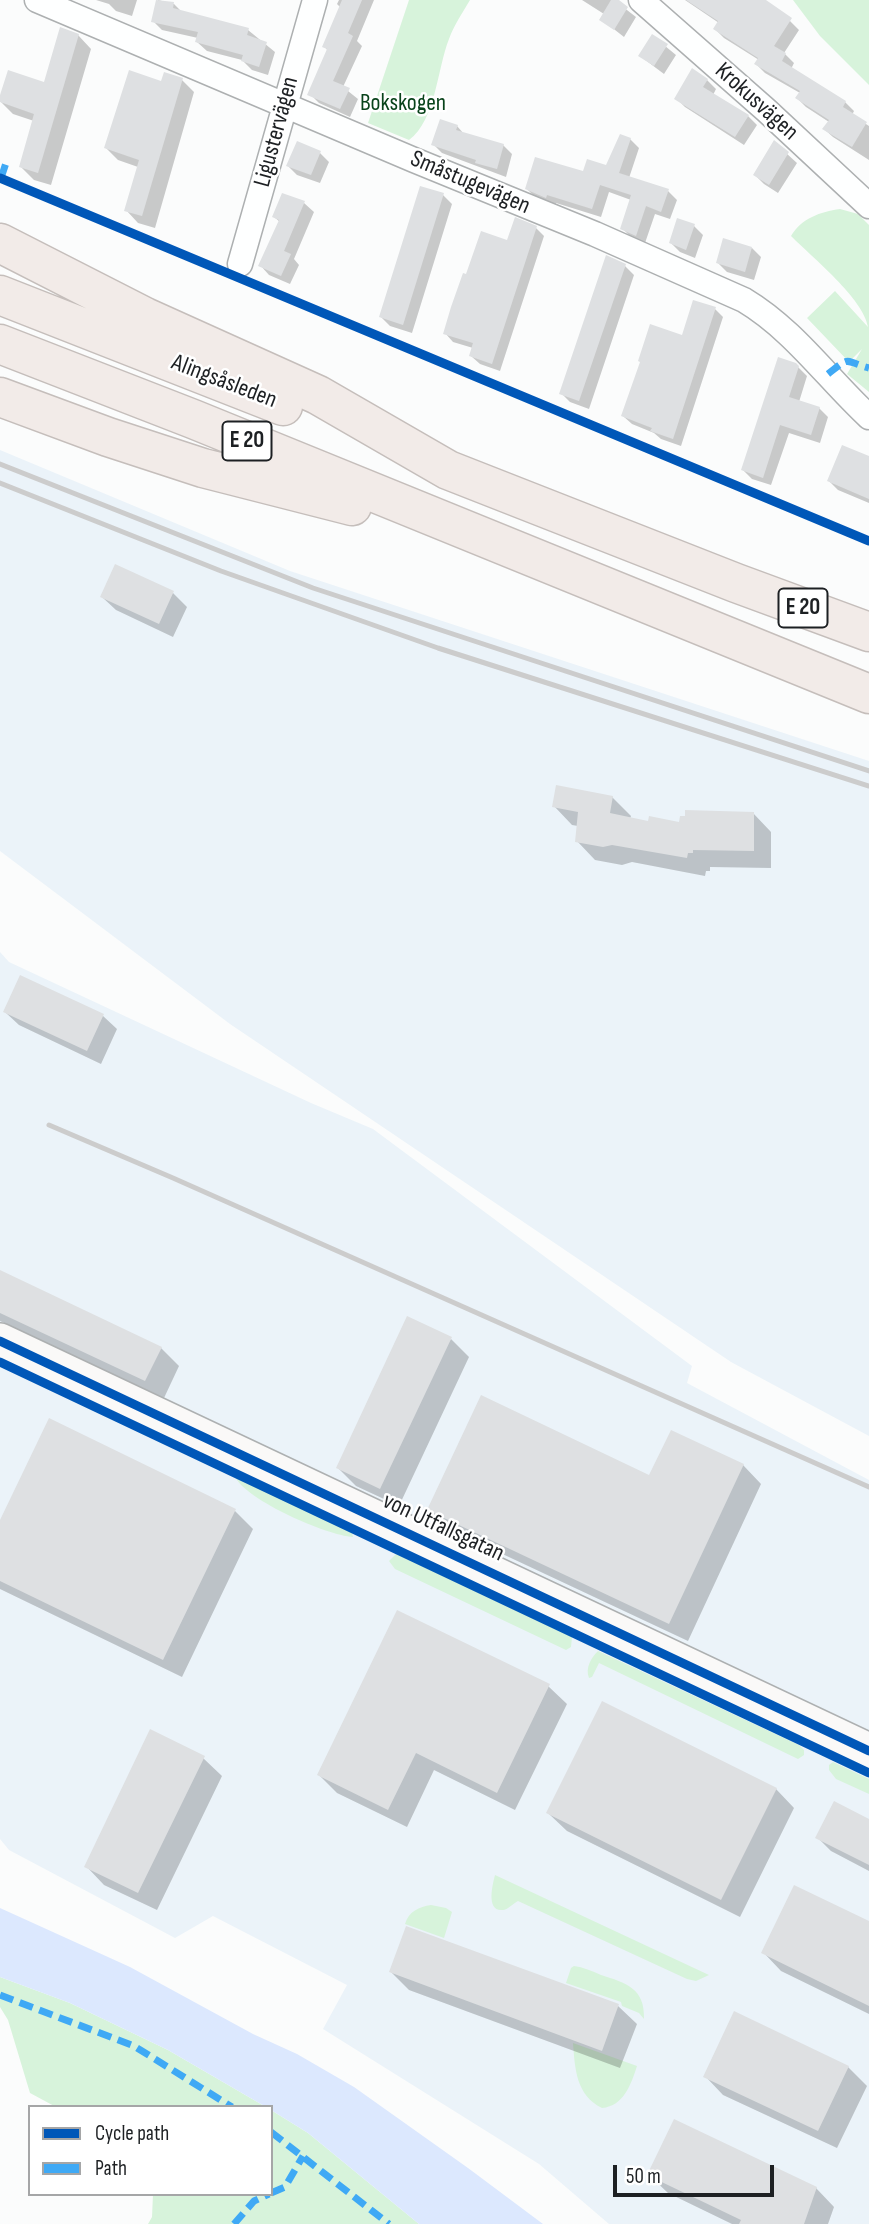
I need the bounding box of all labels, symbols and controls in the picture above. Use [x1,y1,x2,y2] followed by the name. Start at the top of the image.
[708,57,804,147] street label: Krokusvägen
[248,74,306,190] street label: Ligustervägen
[360,90,446,118] park label: Bokskogen
[406,145,534,221] street label: Småstugevägen
[167,349,281,415] street label: Alingsåsleden
[222,422,272,461] road number: E 20
[778,588,828,628] road number: E 20
[378,1487,508,1569] street label: von Utfallsgatan
[28,2105,273,2196] legend
[95,2121,169,2146] text: Cycle path
[617,2150,778,2194] scale bar
[95,2156,127,2181] text: Path
[626,2164,661,2189] text: 50 m

